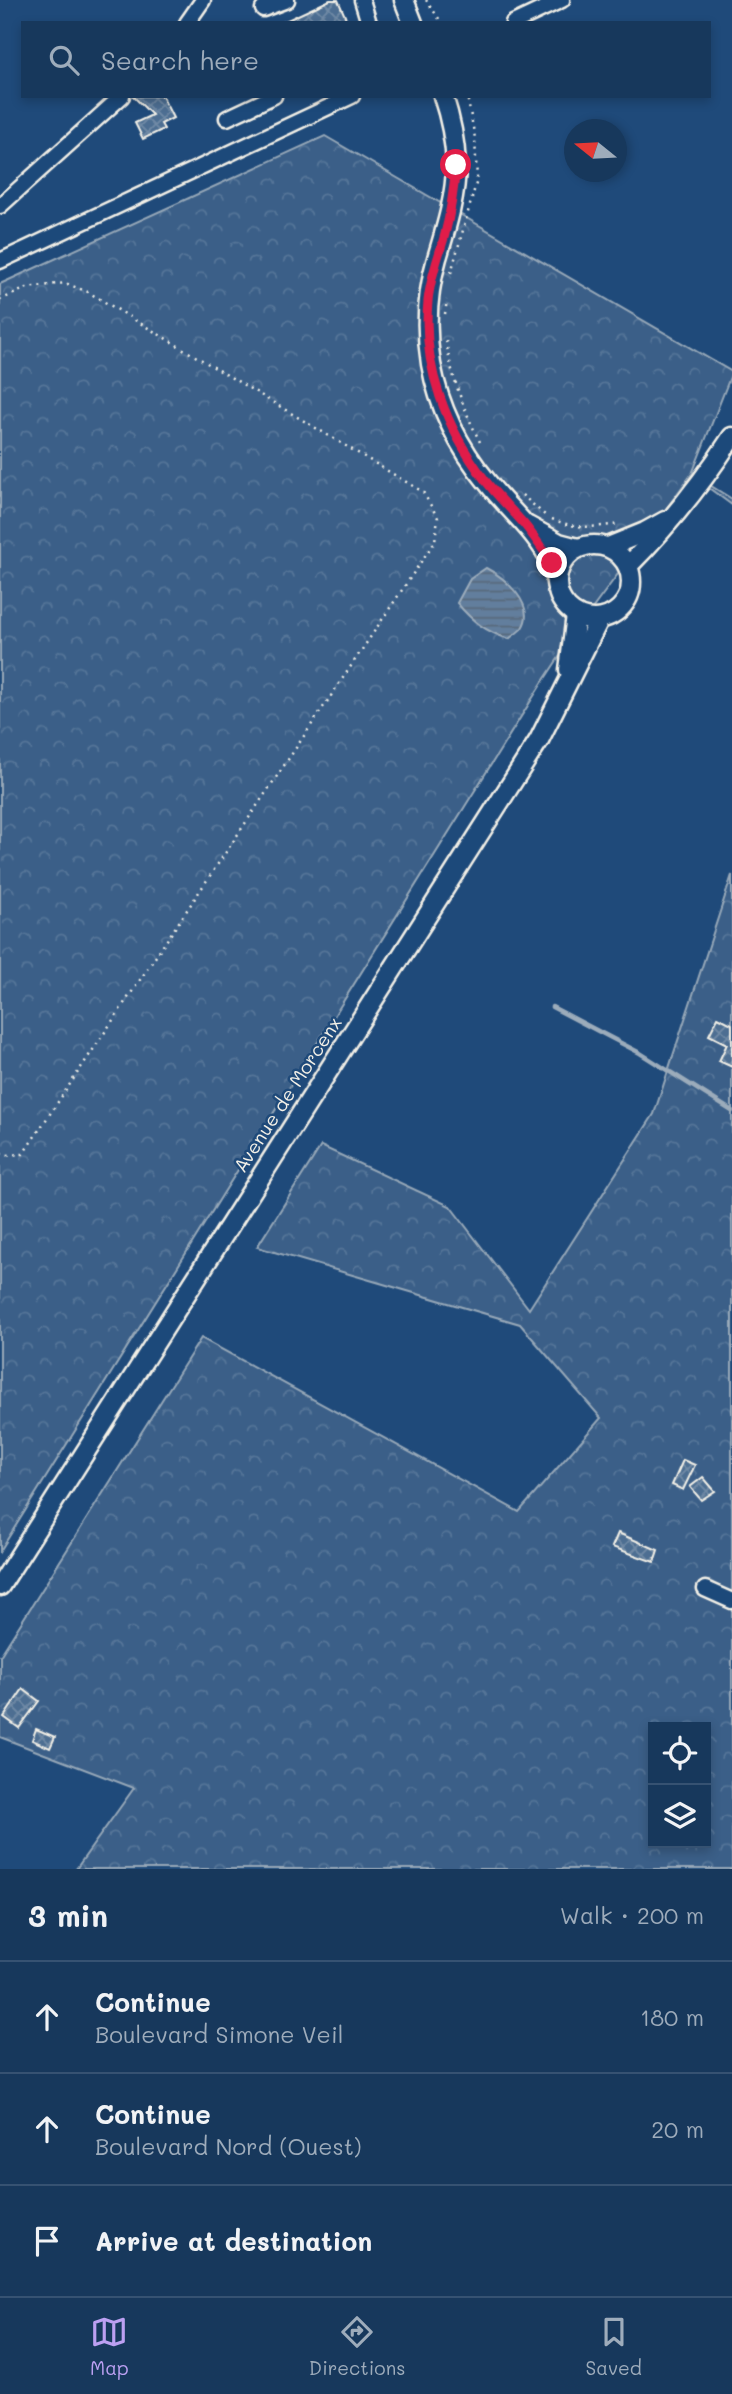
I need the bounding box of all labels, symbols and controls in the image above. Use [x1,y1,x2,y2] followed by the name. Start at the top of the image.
[21,21,711,98] search box
[45,41,83,79] icon: search
[101,43,259,77] text: Search here
[564,119,627,182] north arrow
[440,149,471,180] route start
[536,547,567,578] route end
[227,1011,347,1177] street label: Avenue de Morcenx
[648,1722,711,1848] map controls
[648,1722,711,1785] button: locate
[648,1785,711,1848] button: layers
[28,1895,108,1935] text: 3 min
[560,1900,704,1930] text: Walk · 200 m
[95,1985,211,2019] text: Continue
[28,1998,66,2036] icon: ahead
[640,2002,704,2032] text: 180 m
[95,2019,344,2049] text: Boulevard Simone Veil
[95,2097,211,2131] text: Continue
[28,2110,66,2148] icon: ahead
[651,2114,704,2144] text: 20 m
[95,2131,362,2161] text: Boulevard Nord (Ouest)
[28,2222,66,2260] icon: arrive
[95,2224,372,2258] text: Arrive at destination
[90,2313,129,2380] tab: Map
[309,2313,405,2380] tab: Directions
[586,2313,642,2380] tab: Saved

